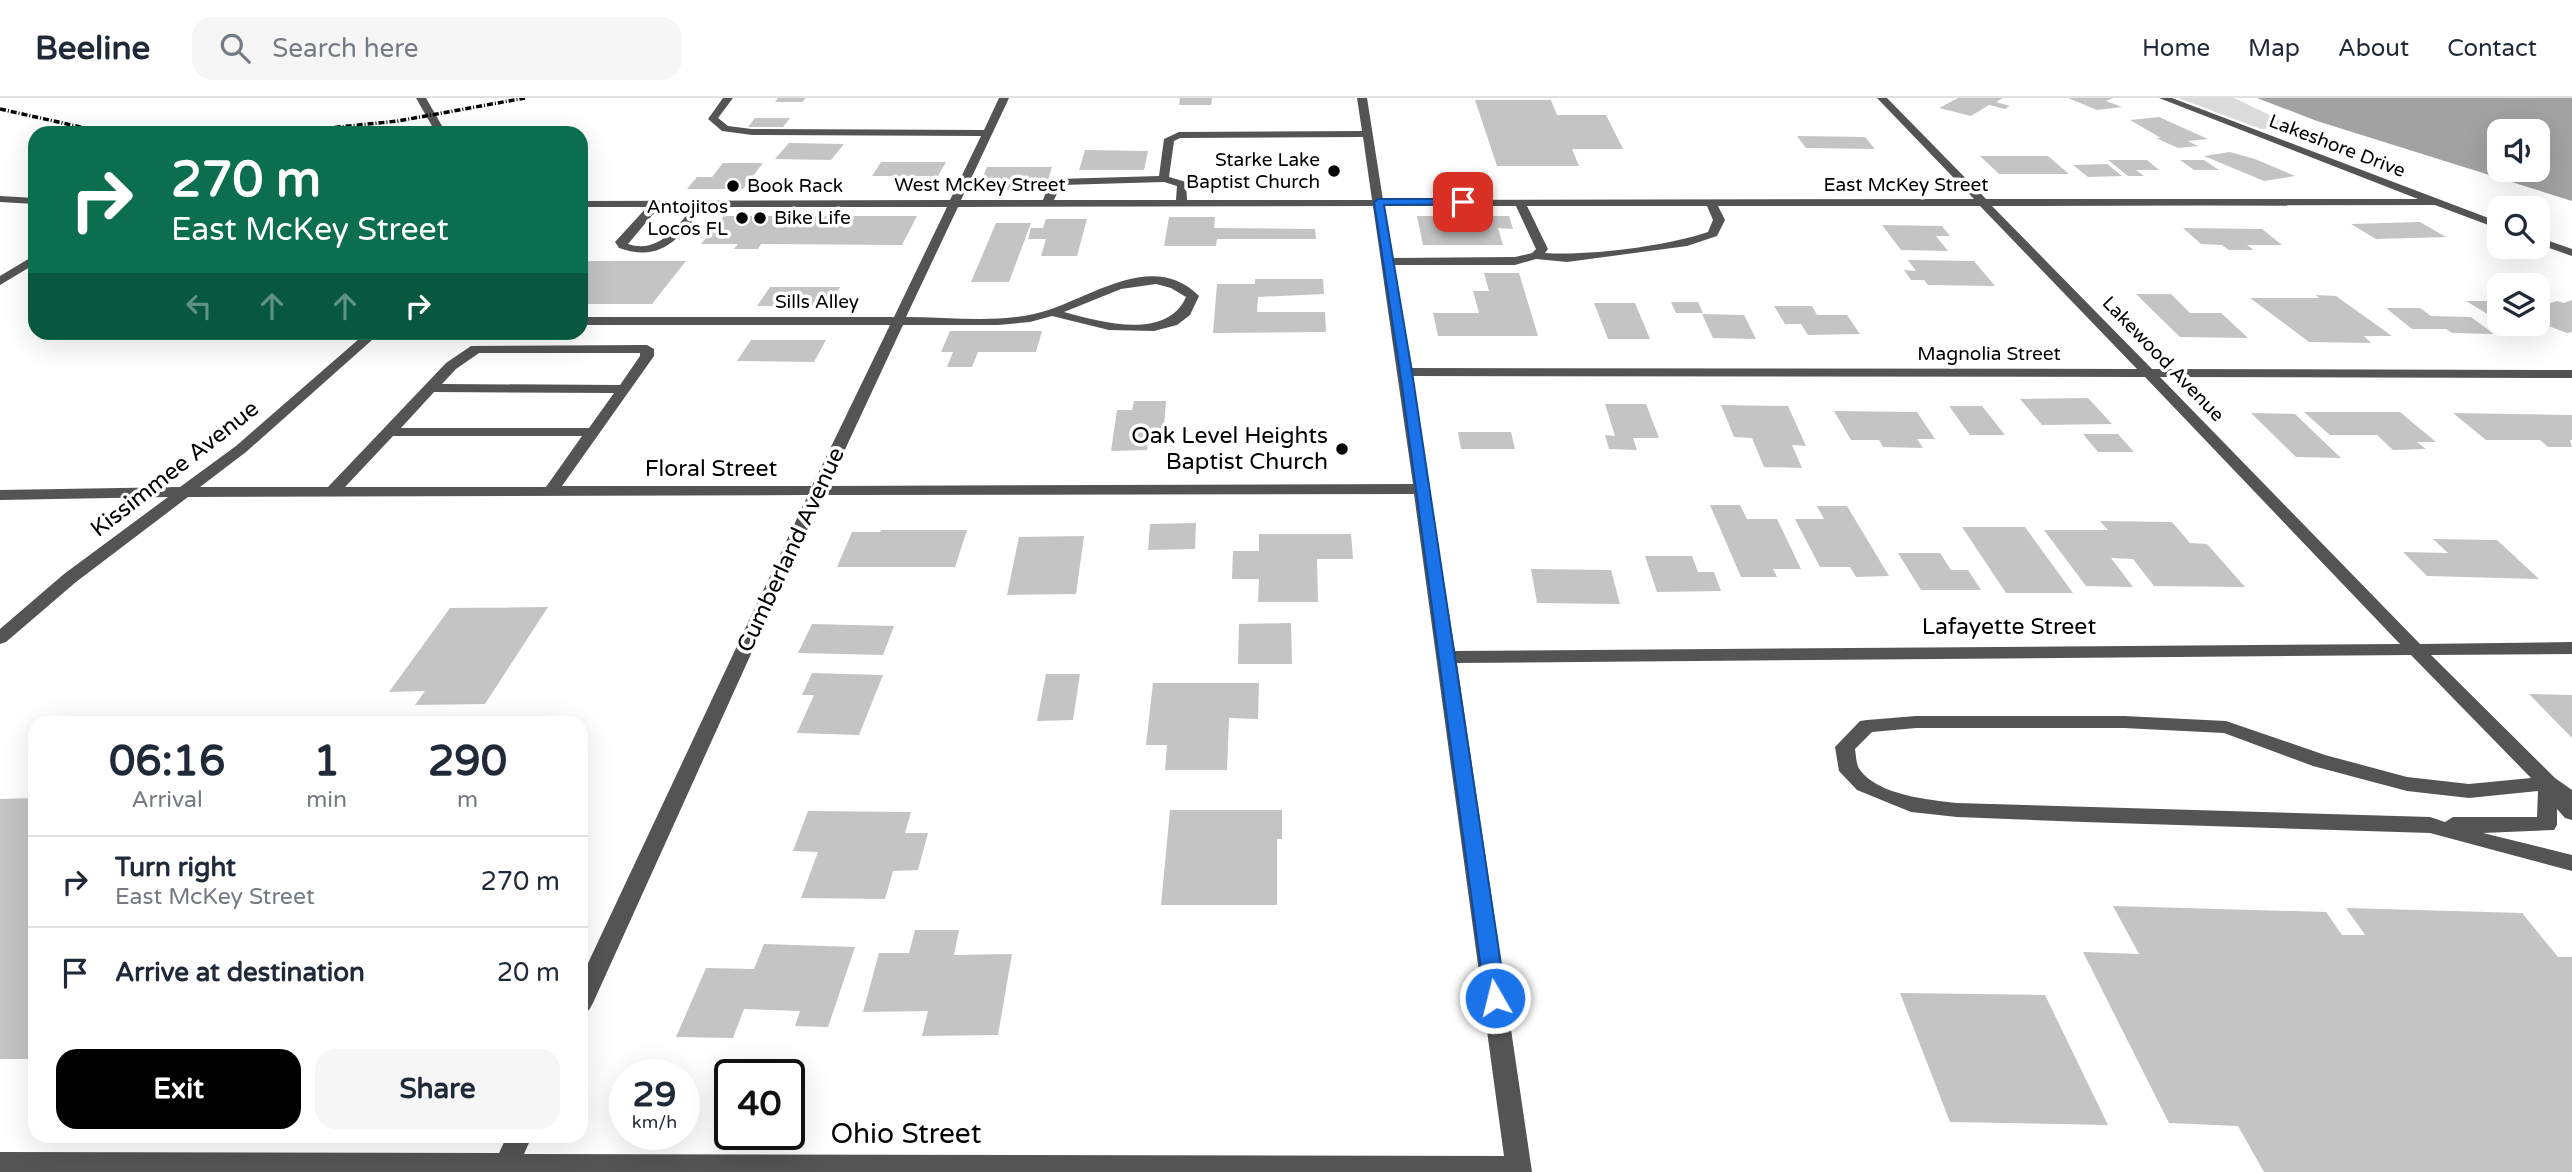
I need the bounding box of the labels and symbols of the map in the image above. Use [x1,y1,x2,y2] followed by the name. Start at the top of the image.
[2266,110,2408,182] street label: Lakeshore Drive
[1186,149,1320,193] place label: Starke Lake Baptist Church
[1326,163,1342,179] marker: Starke Lake Baptist Church
[1433,172,1493,232] pin
[894,174,1066,196] street label: West McKey Street
[1824,174,1988,196] street label: East McKey Street
[747,175,843,197] place label: Book Rack
[725,178,741,194] marker: Book Rack
[647,196,728,240] place label: Antojitos Locos FL
[774,207,851,229] place label: Bike Life
[734,210,750,226] marker: Antojitos Locos FL
[752,210,768,226] marker: Bike Life
[775,291,859,313] street label: Sills Alley
[2098,292,2228,426] street label: Lakewood Avenue
[1917,343,2061,365] street label: Magnolia Street
[85,395,265,543] street label: Kissimmee Avenue
[1131,422,1328,476] place label: Oak Level Heights Baptist Church
[1334,441,1350,457] marker: Oak Level Heights Baptist Church
[731,443,851,657] street label: Cumberland Avenue
[645,455,778,483] street label: Floral Street
[1922,613,2096,641] street label: Lafayette Street
[1458,961,1532,1035] position arrow
[714,1059,805,1150] speed limit sign: 40
[831,1117,982,1151] street label: Ohio Street

